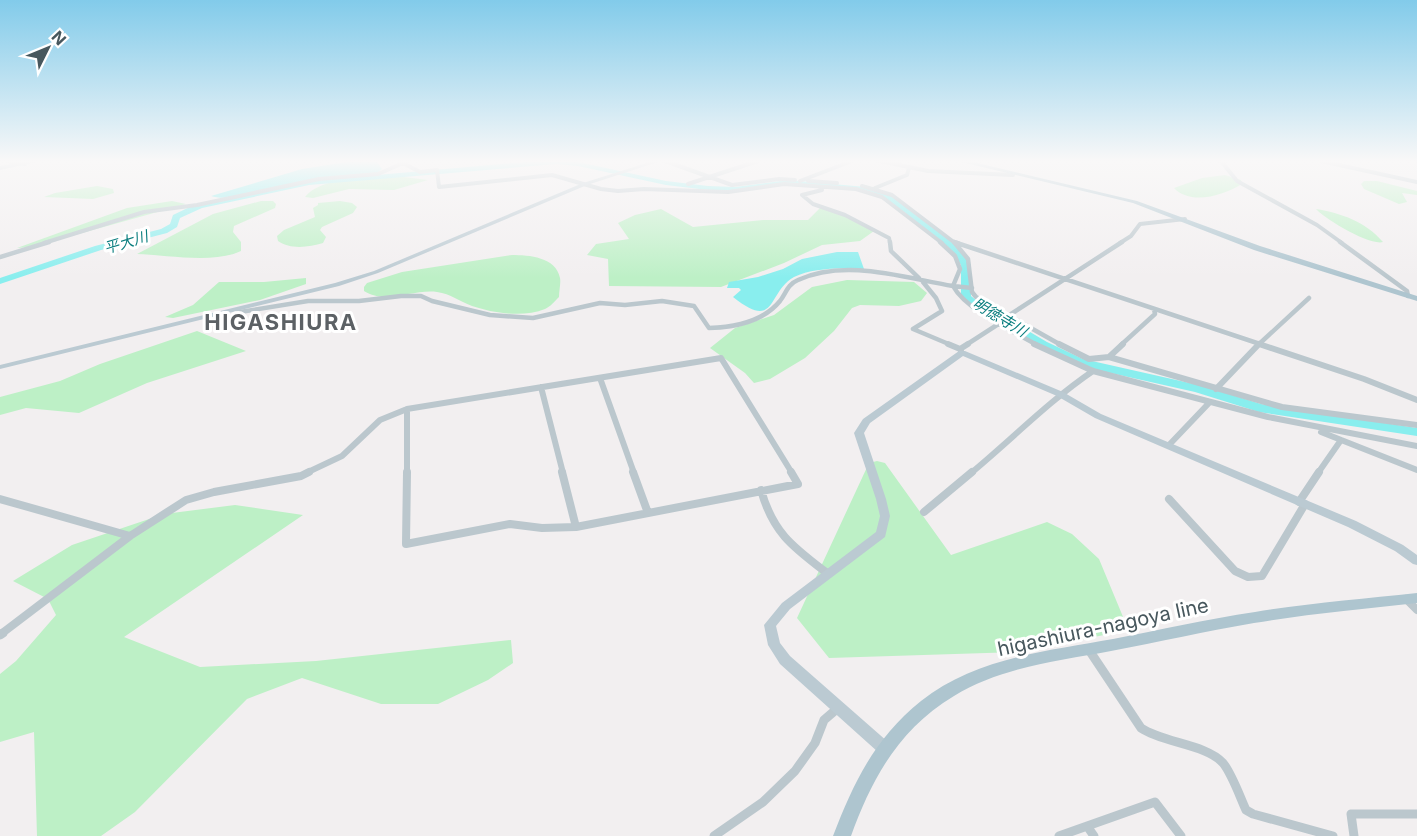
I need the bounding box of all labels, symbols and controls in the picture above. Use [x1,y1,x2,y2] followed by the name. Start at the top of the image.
[18,18,78,78] north arrow
[47,26,70,49] text: N
[102,226,152,258] water label: 平大川
[969,293,1032,342] water label: 明徳寺川
[204,309,358,335] district label: HIGASHIURA
[995,593,1211,661] street label: higashiura-nagoya line

